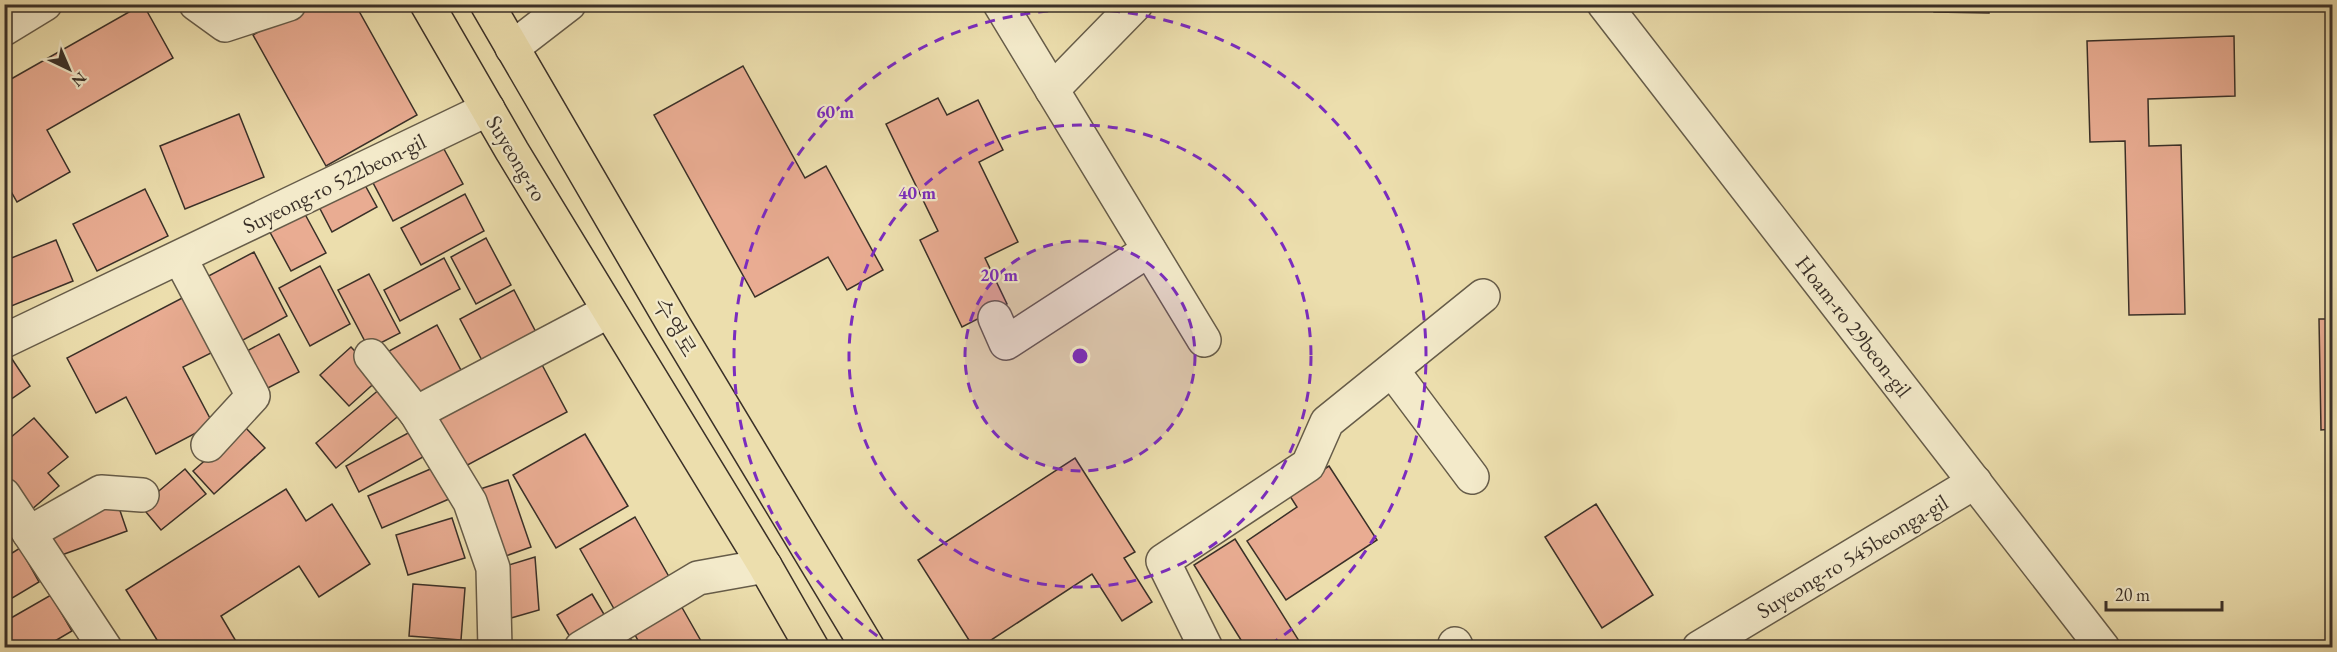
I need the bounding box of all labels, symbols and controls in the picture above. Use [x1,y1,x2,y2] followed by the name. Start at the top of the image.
[39,39,99,99] north arrow
[67,67,91,92] text: N
[816,100,854,123] text: 60 m
[480,110,554,207] street label: Suyeong-ro
[238,127,431,240] street label: Suyeong-ro 522beon-gil
[898,181,936,204] text: 40 m
[1789,249,1918,403] street label: Hoam-ro 29beon-gil
[980,263,1018,286] text: 20 m
[646,292,703,362] street label: 수영로
[1070,346,1090,366] centre of rings
[1751,488,1953,625] street label: Suyeong-ro 545beonga-gil
[2106,574,2222,612] scale bar
[2115,583,2150,606] text: 20 m

